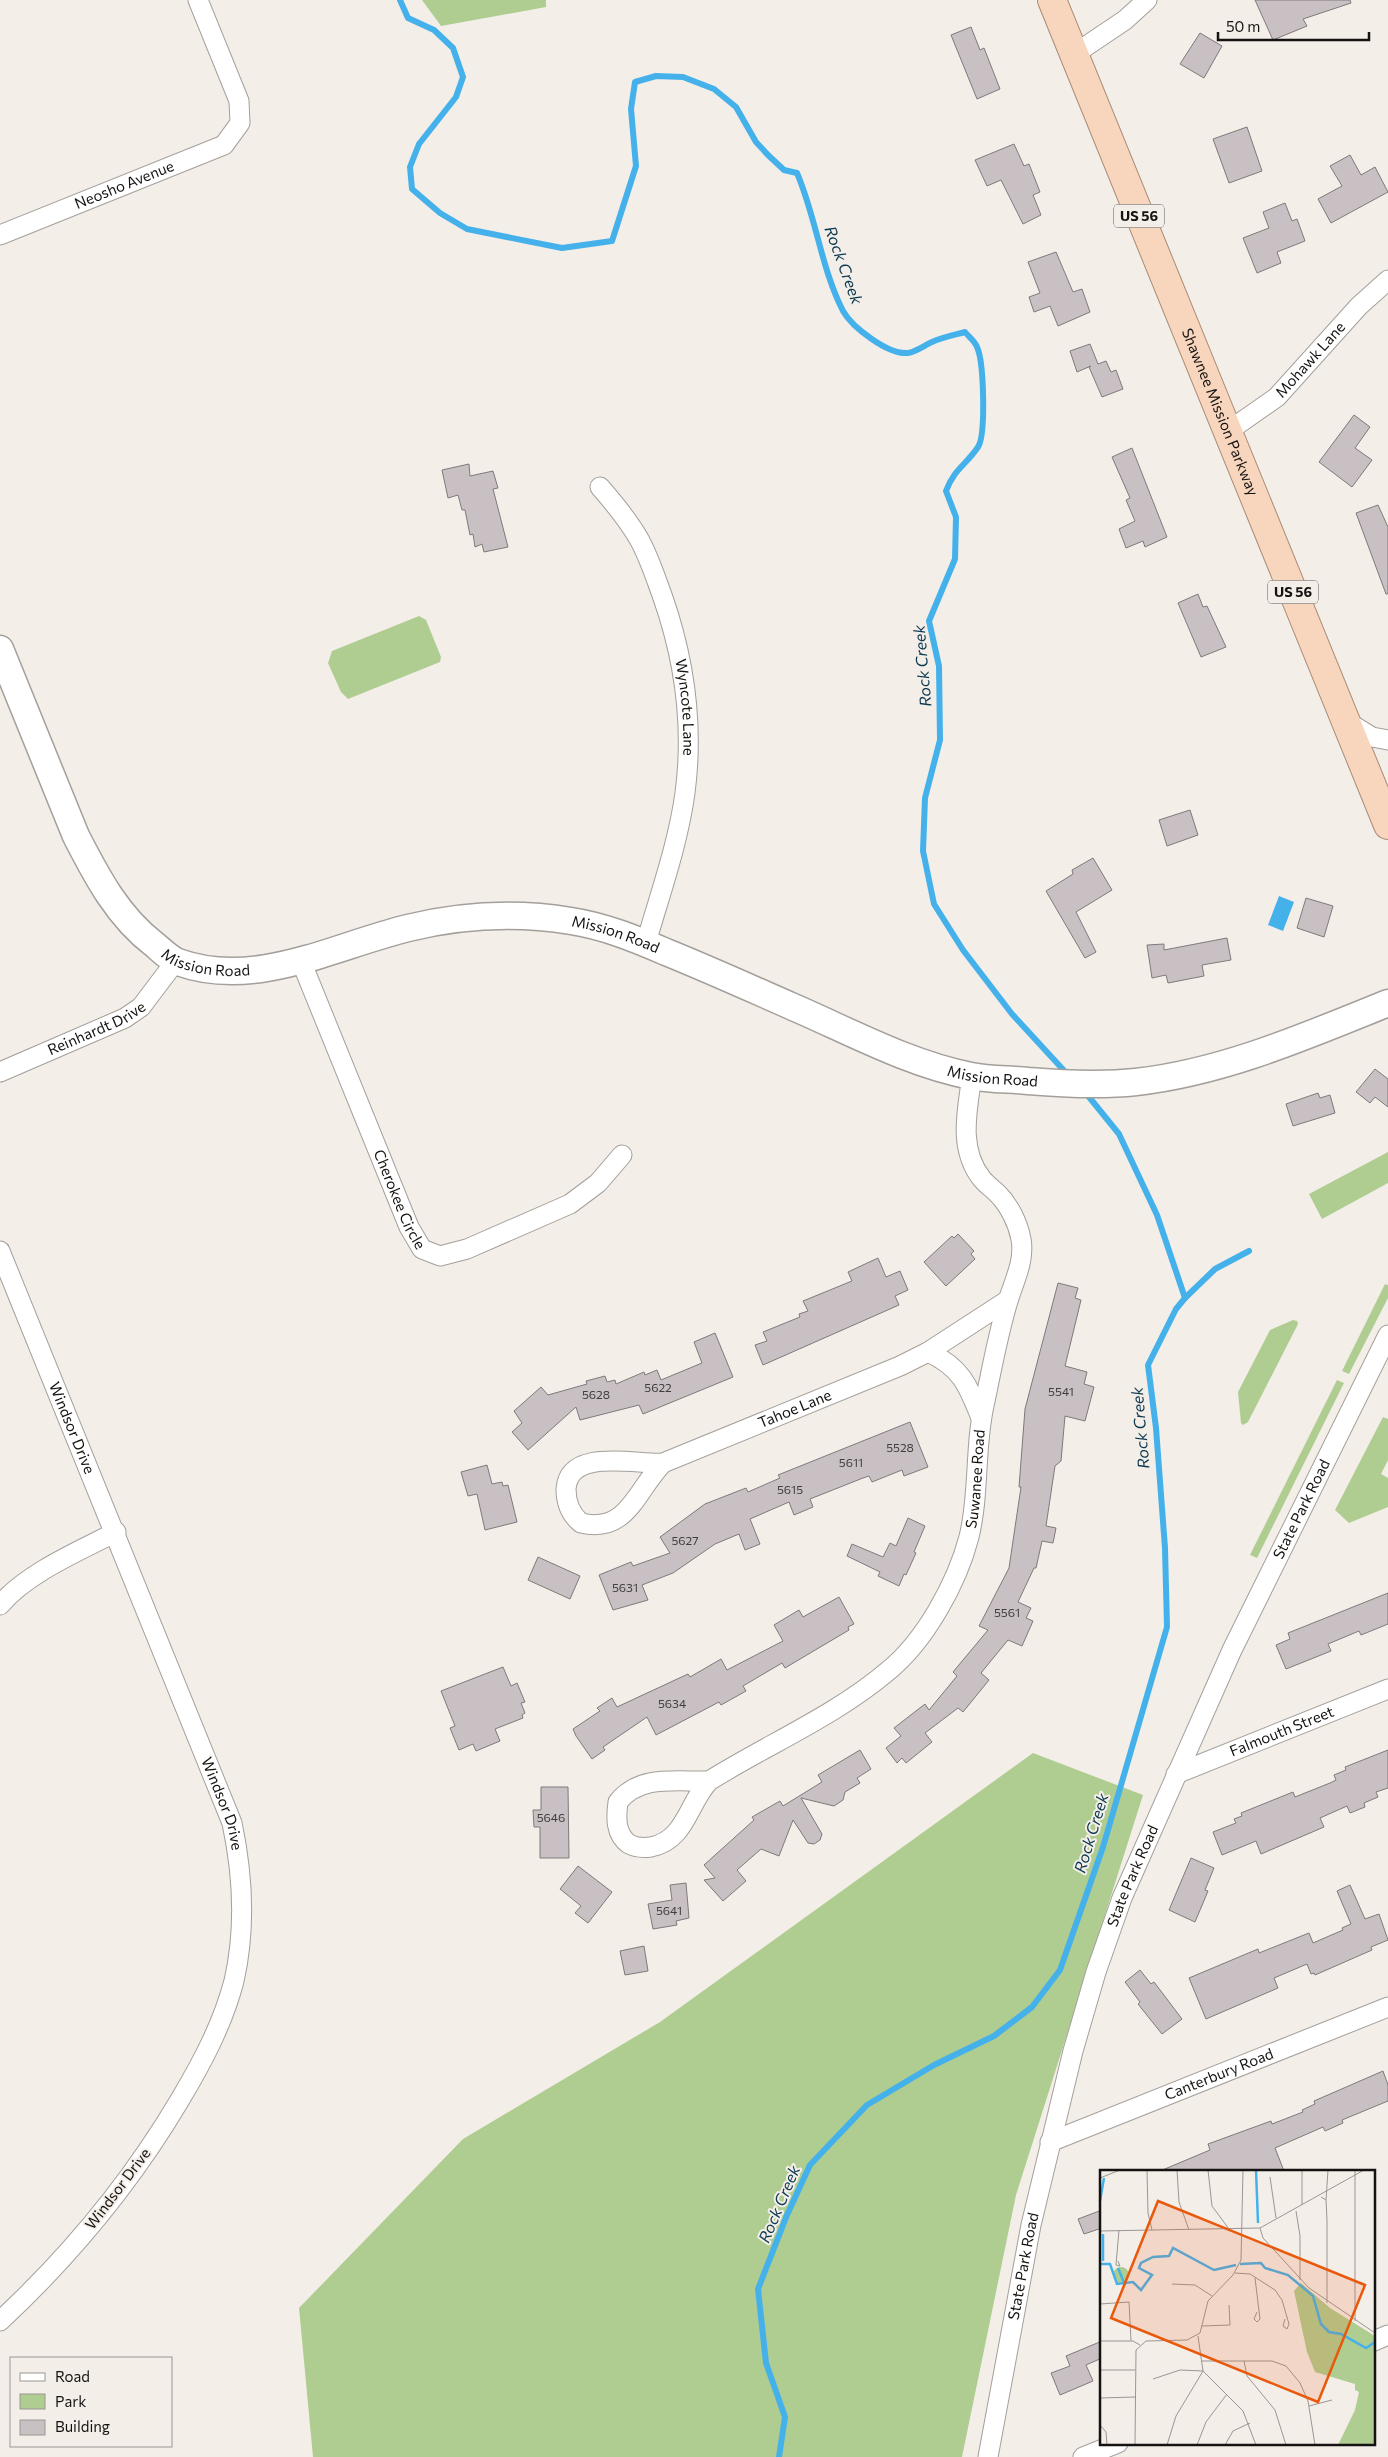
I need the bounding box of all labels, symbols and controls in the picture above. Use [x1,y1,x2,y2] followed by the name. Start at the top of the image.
[1218,10,1369,42] scale bar
[1226,17,1260,35] text: 50 m
[72,156,176,212] street label: Neosho Avenue
[1114,205,1164,228] road number: US 56
[822,223,868,307] water label: Rock Creek
[1271,318,1348,401] street label: Mohawk Lane
[1179,325,1263,498] street label: Shawnee Mission Parkway
[1268,580,1318,604] road number: US 56
[908,624,935,708] water label: Rock Creek
[672,657,698,756] street label: Wyncote Lane
[570,911,663,956] street label: Mission Road
[158,944,251,979] street label: Mission Road
[45,997,148,1058] street label: Reinhardt Drive
[946,1061,1039,1090] street label: Mission Road
[371,1147,430,1252] street label: Cherokee Circle
[46,1379,99,1476] street label: Windsor Drive
[644,1380,672,1394] house number: 5622
[1048,1384,1074,1398] house number: 5541
[755,1385,834,1431] street label: Tahoe Lane
[1126,1386,1153,1470] water label: Rock Creek
[582,1387,610,1401] house number: 5628
[961,1429,988,1530] street label: Suwanee Road
[886,1440,914,1454] house number: 5528
[839,1455,863,1469] house number: 5611
[1269,1456,1333,1562] street label: State Park Road
[777,1482,803,1496] house number: 5615
[671,1533,699,1547] house number: 5627
[612,1580,638,1594] house number: 5631
[994,1605,1020,1619] house number: 5561
[658,1696,686,1710] house number: 5634
[1227,1702,1336,1760] street label: Falmouth Street
[198,1754,247,1851] street label: Windsor Drive
[1069,1791,1112,1875] water label: Rock Creek
[537,1810,565,1824] house number: 5646
[1103,1822,1161,1929] street label: State Park Road
[656,1903,682,1917] house number: 5641
[1162,2044,1276,2103] street label: Canterbury Road
[81,2144,154,2233] street label: Windsor Drive
[754,2162,803,2245] water label: Rock Creek
[1100,2170,1376,2444] inset map
[1004,2211,1042,2321] street label: State Park Road
[10,2357,172,2447] legend
[55,2367,90,2385] text: Road
[55,2392,86,2410] text: Park
[55,2417,110,2435] text: Building

